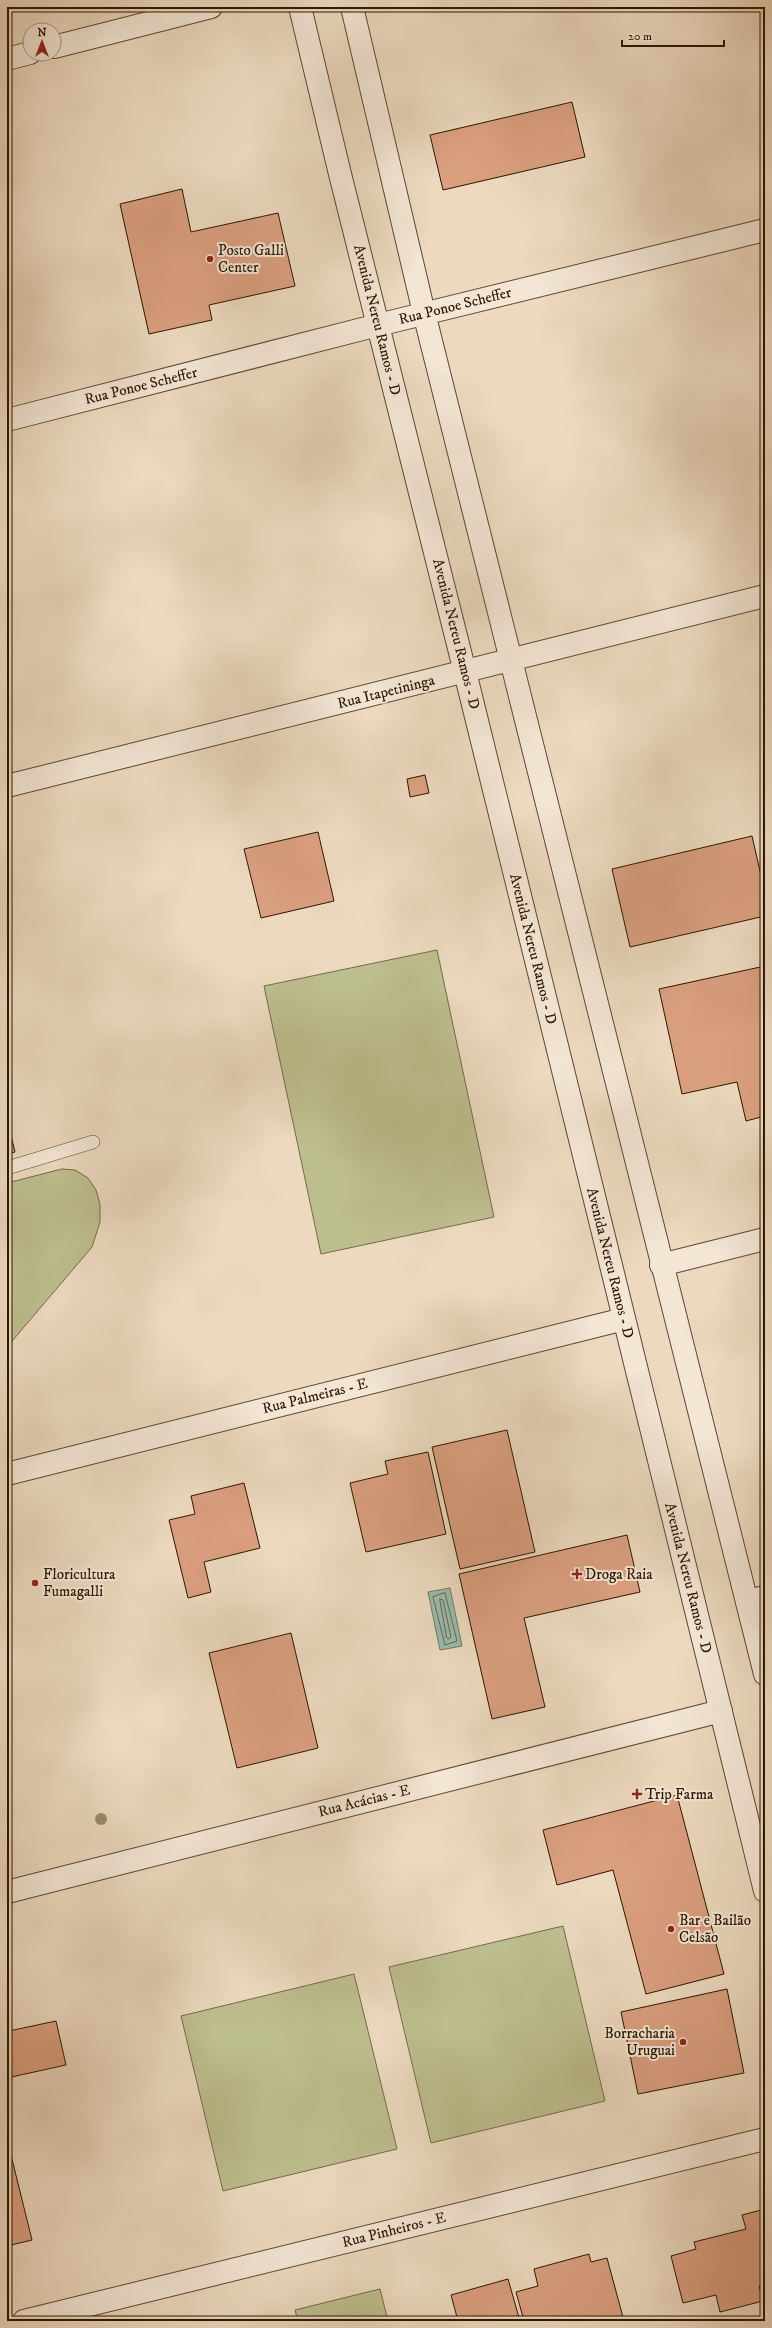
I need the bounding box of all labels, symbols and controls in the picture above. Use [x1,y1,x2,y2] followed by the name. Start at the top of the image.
[22,22,62,62] north arrow
[622,22,724,48] scale bar
[37,26,47,40] text: N
[628,29,652,44] text: 20 m
[218,241,284,277] place label: Posto Galli Center
[349,243,405,397] street label: Avenida Nereu Ramos - D
[205,254,215,264] marker: Posto Galli Center
[397,283,514,329] street label: Rua Ponoe Scheffer
[83,363,200,409] street label: Rua Ponoe Scheffer
[428,557,484,711] street label: Avenida Nereu Ramos - D
[335,671,437,713] street label: Rua Itapetininga
[505,872,561,1026] street label: Avenida Nereu Ramos - D
[582,1186,638,1340] street label: Avenida Nereu Ramos - D
[260,1374,370,1418] street label: Rua Palmeiras - E
[660,1501,716,1655] street label: Avenida Nereu Ramos - D
[43,1565,116,1601] place label: Floricultura Fumagalli
[585,1565,653,1584] place label: Droga Raia
[572,1569,582,1579] marker: Droga Raia
[30,1578,40,1588] marker: Floricultura Fumagalli
[316,1780,412,1822] street label: Rua Acácias - E
[645,1785,714,1804] place label: Trip Farma
[632,1789,642,1799] marker: Trip Farma
[679,1911,751,1947] place label: Bar e Bailão Celsão
[666,1924,676,1934] marker: Bar e Bailão Celsão
[604,2024,676,2060] place label: Borracharia Uruguai
[678,2037,688,2047] marker: Borracharia Uruguai
[340,2208,448,2252] street label: Rua Pinheiros - E

